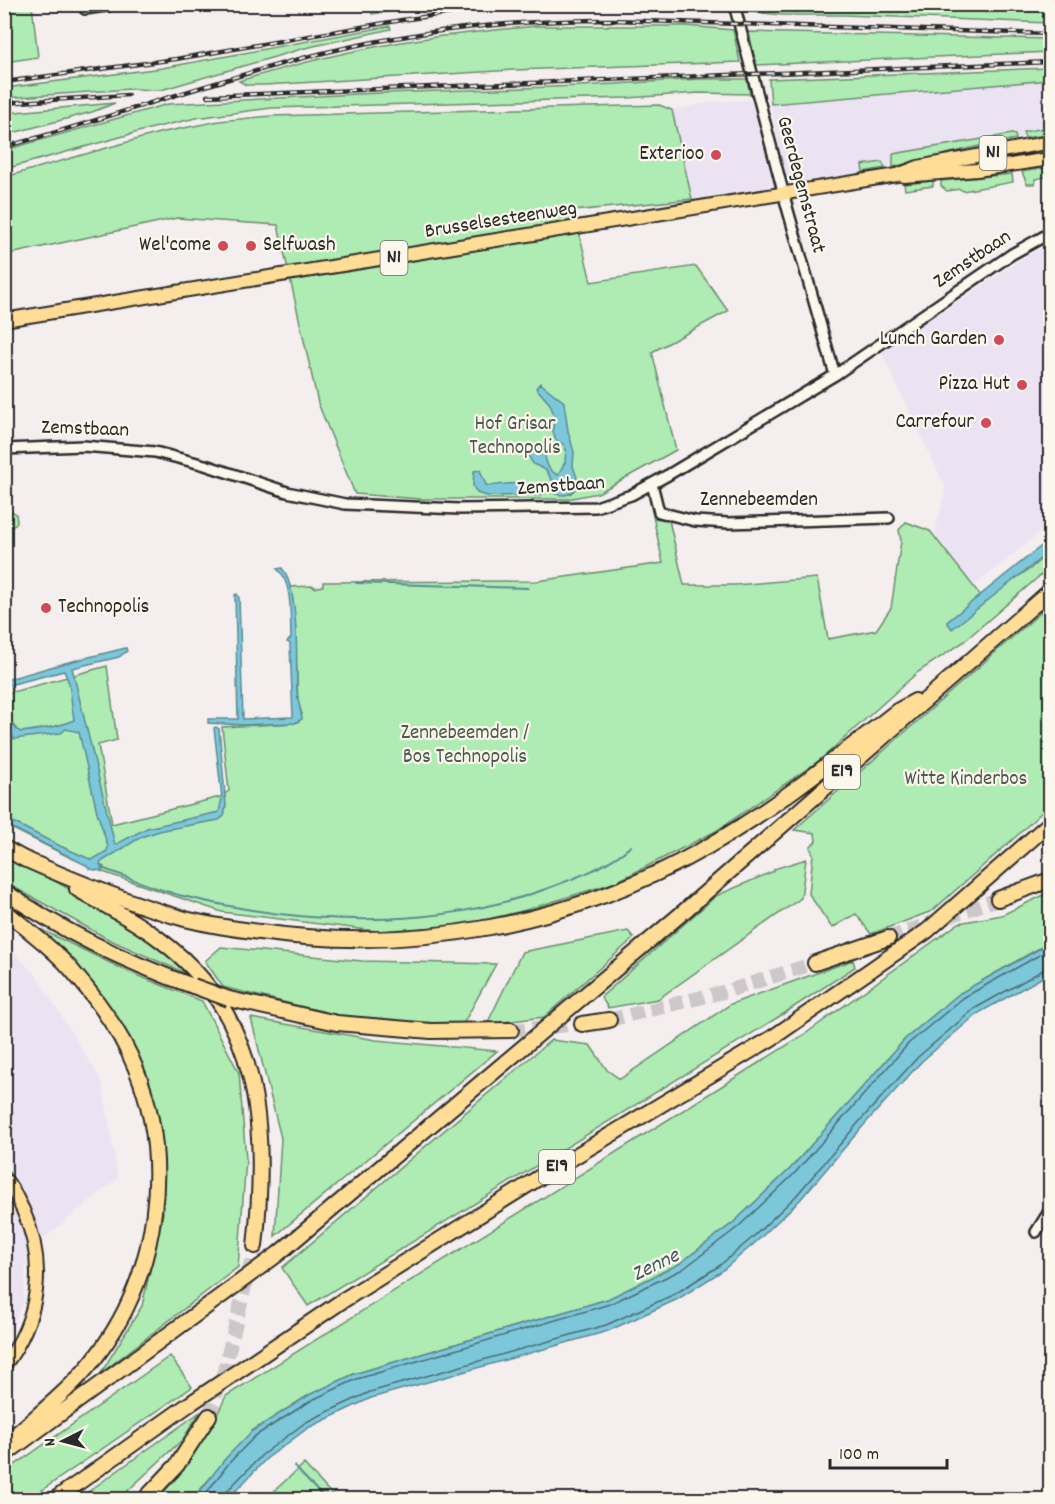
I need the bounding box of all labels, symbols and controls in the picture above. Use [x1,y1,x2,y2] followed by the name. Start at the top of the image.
[767,113,833,257] street label: Geerdegemstraat
[980,136,1006,170] road number: N1
[639,140,704,170] place label: Exterioo
[709,148,723,162] marker: Exterioo
[423,194,579,248] street label: Brusselsesteenweg
[928,223,1018,297] street label: Zemstbaan
[139,231,211,261] place label: Wel'come
[263,231,336,261] place label: Selfwash
[216,239,230,253] marker: Wel'come
[244,239,258,253] marker: Selfwash
[380,241,408,275] road number: N1
[880,325,987,355] place label: Lunch Garden
[992,333,1006,347] marker: Lunch Garden
[938,370,1010,400] place label: Pizza Hut
[1015,378,1029,392] marker: Pizza Hut
[895,408,974,438] place label: Carrefour
[469,410,561,464] park label: Hof Grisar Technopolis
[40,413,130,447] street label: Zemstbaan
[979,416,993,430] marker: Carrefour
[516,469,606,505] street label: Zemstbaan
[700,486,818,516] street label: Zennebeemden
[58,593,149,623] place label: Technopolis
[39,601,53,615] marker: Technopolis
[401,719,529,773] park label: Zennebeemden / Bos Technopolis
[824,755,860,789] road number: E19
[905,765,1027,795] park label: Witte Kinderbos
[539,1150,575,1184] road number: E19
[627,1241,686,1291] water label: Zenne
[33,1411,93,1471] north arrow
[830,1432,947,1470] scale bar
[39,1437,62,1447] text: N
[839,1443,879,1468] text: 100 m

